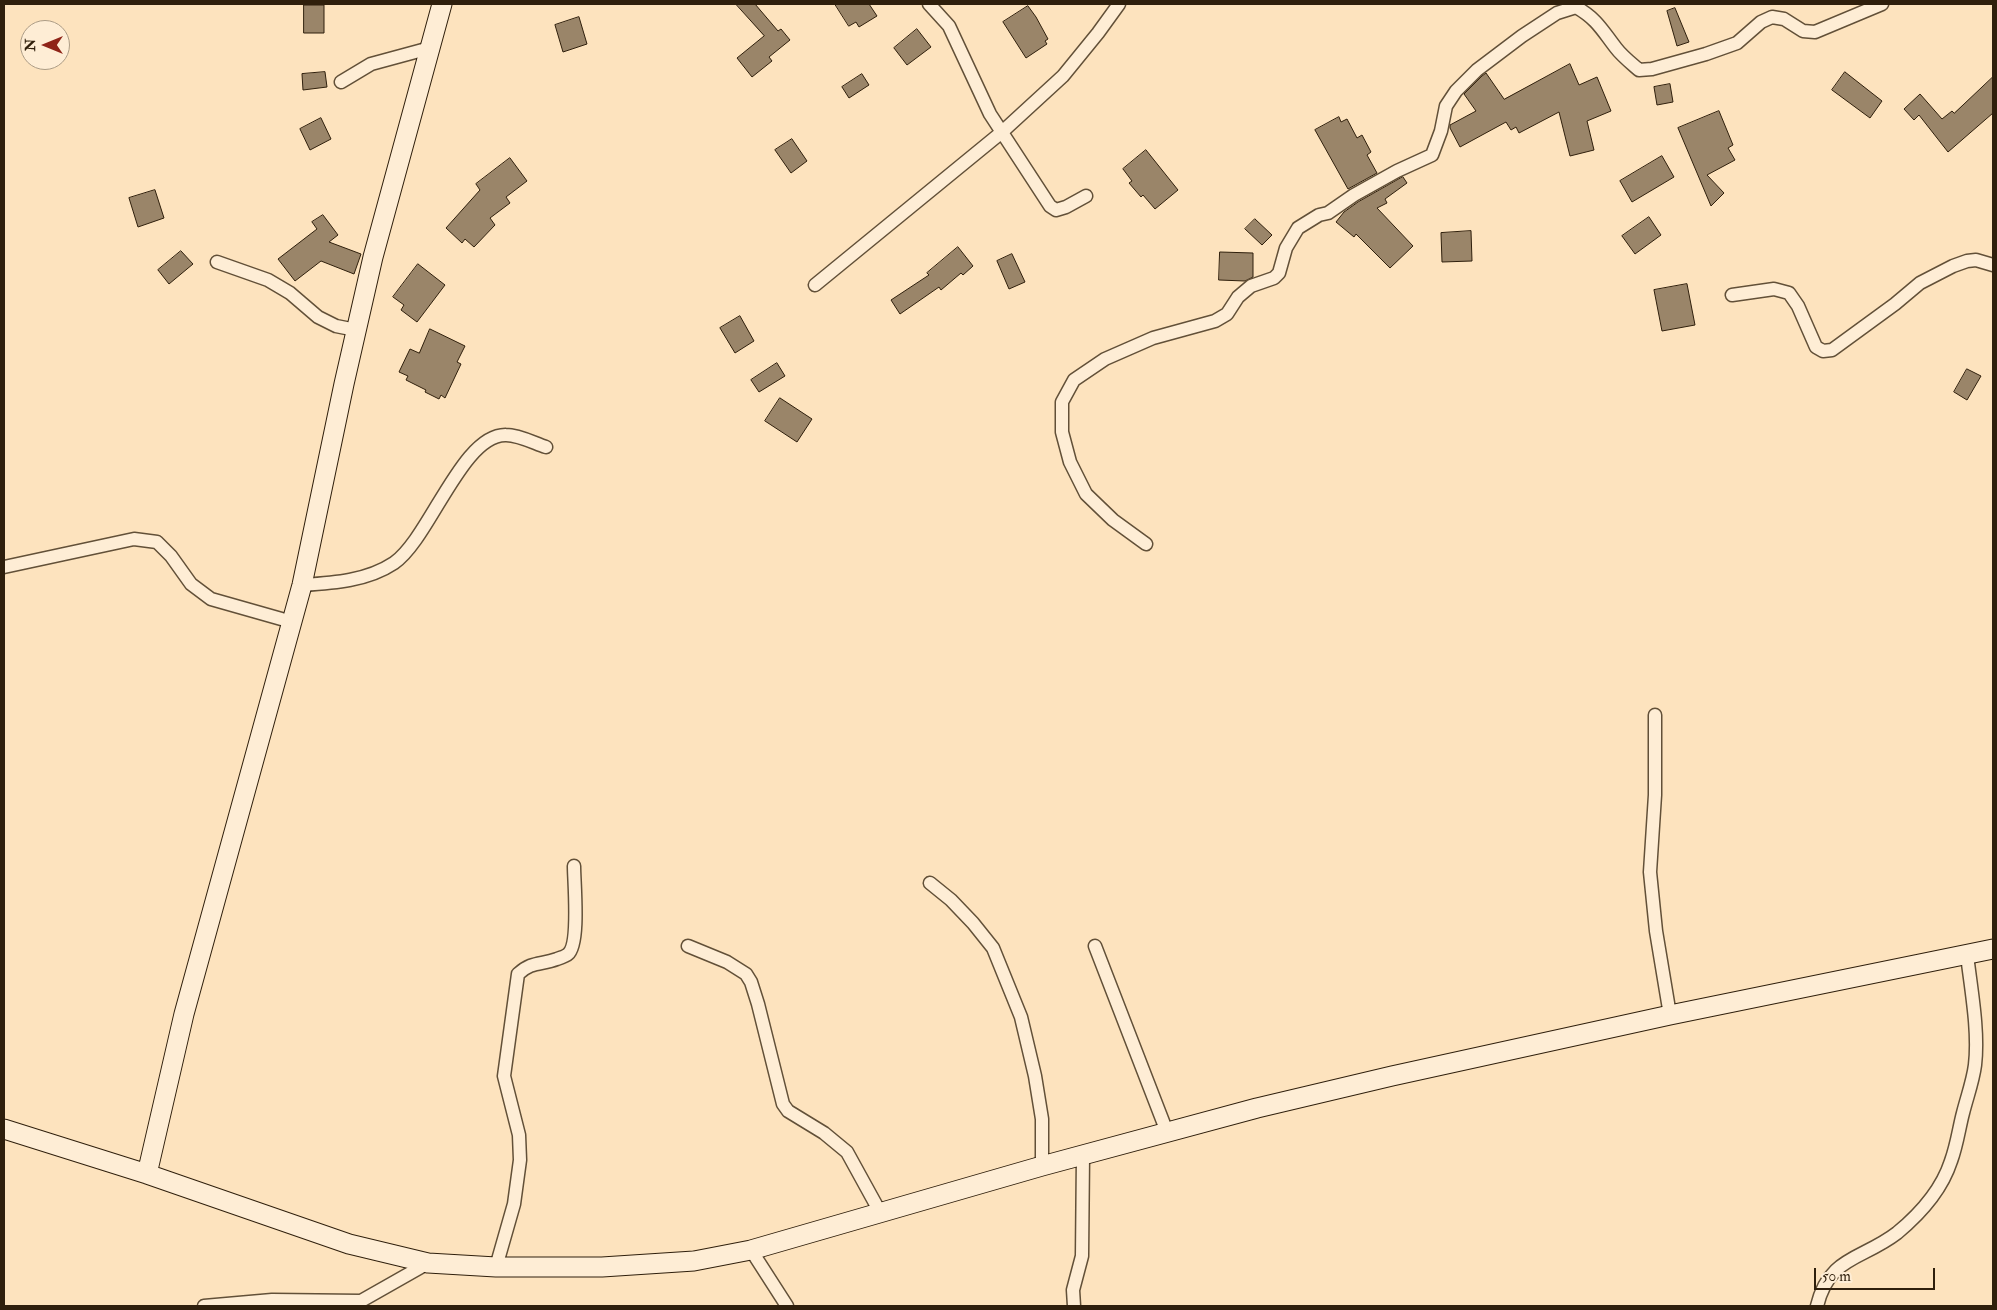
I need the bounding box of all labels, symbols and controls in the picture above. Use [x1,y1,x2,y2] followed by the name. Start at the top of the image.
[20,20,70,70] north arrow
[22,39,39,51] text: N
[1817,1258,1938,1290] scale bar
[1822,1267,1851,1286] text: 50 m

